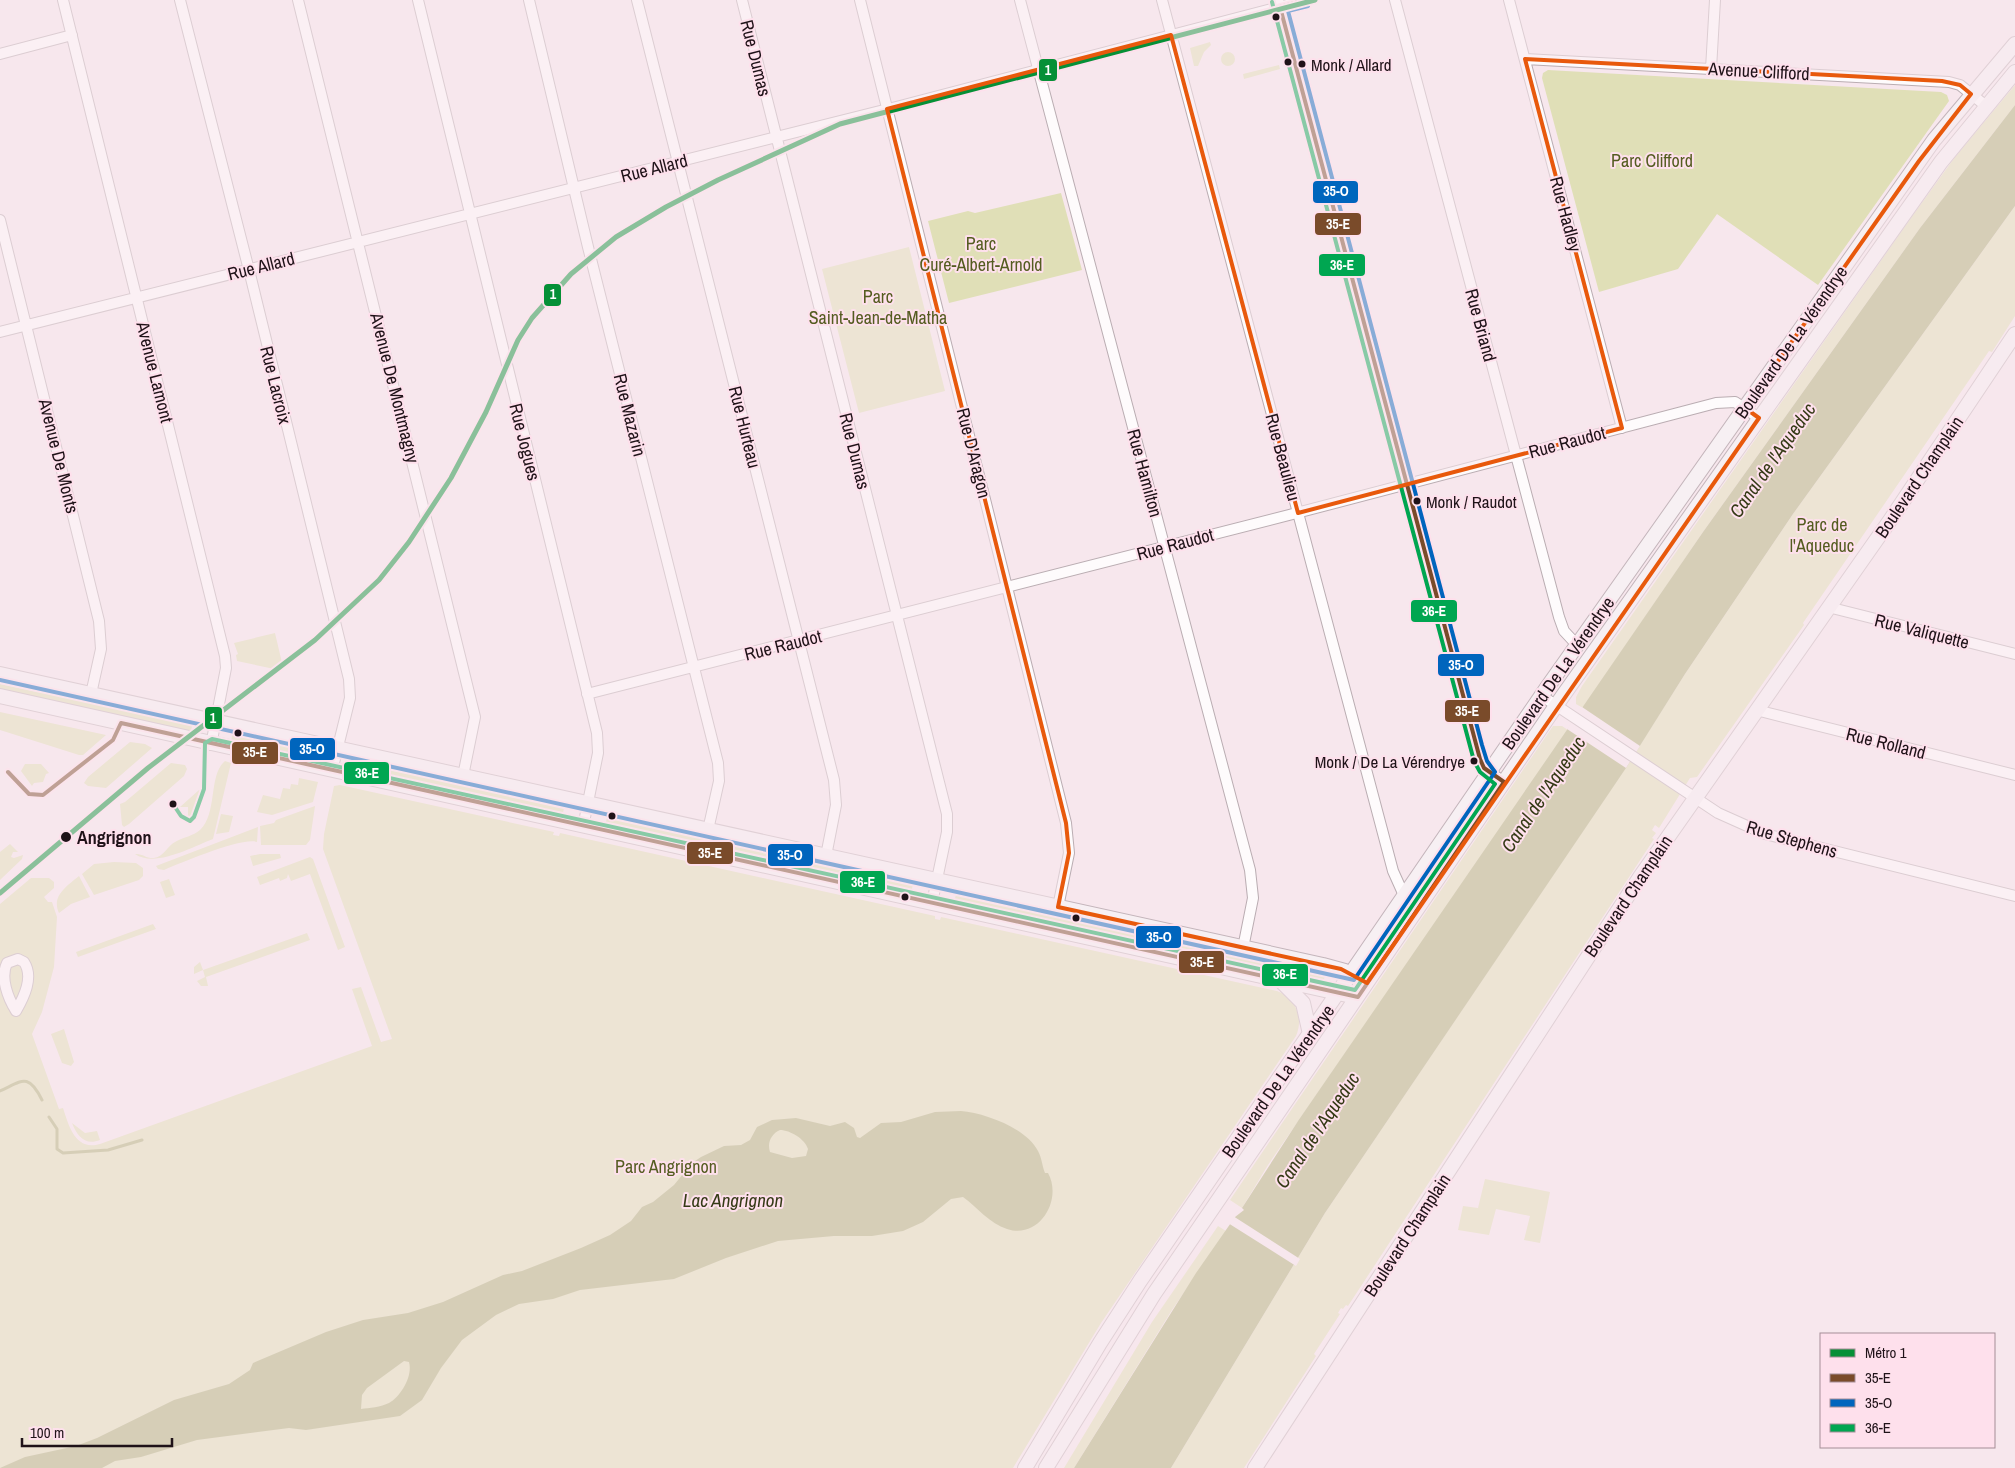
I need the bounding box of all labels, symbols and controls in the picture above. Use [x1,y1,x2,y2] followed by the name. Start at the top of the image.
[1271,12,1281,22] unlabelled marker
[734,17,778,99] street label: Rue Dumas
[1311,53,1392,76] place label: Monk / Allard
[1707,56,1810,86] street label: Avenue Clifford
[1283,57,1293,67] unlabelled marker
[1038,58,1058,82] line badge: 1
[1297,59,1307,69] marker: Monk / Allard
[1045,61,1052,79] text: 1
[618,148,690,188] street label: Rue Allard
[1611,148,1693,173] park label: Parc Clifford
[1544,174,1588,255] street label: Rue Hadley
[1312,180,1359,204] line badge: 35-O
[1323,182,1349,200] text: 35-O
[1314,212,1362,236] line badge: 35-E
[1326,215,1350,233] text: 35-E
[919,231,1043,277] park label: Parc Curé-Albert-Arnold
[225,246,297,286] street label: Rue Allard
[1318,253,1366,277] line badge: 36-E
[1330,256,1354,274] text: 36-E
[1729,261,1853,423] street label: Boulevard De La Vérendrye
[543,283,562,307] line badge: 1
[809,284,947,330] park label: Parc Saint-Jean-de-Matha
[550,285,557,303] text: 1
[1459,286,1503,364] street label: Rue Briand
[364,309,426,466] street label: Avenue De Montmagny
[130,318,180,425] street label: Avenue Lamont
[254,343,298,427] street label: Rue Lacroix
[608,371,652,459] street label: Rue Mazarin
[723,383,767,471] street label: Rue Hurteau
[32,395,85,516] street label: Avenue De Monts
[1723,397,1821,523] water label: Canal de l'Aqueduc
[503,401,547,483] street label: Rue Jogues
[951,405,997,501] street label: Rue D'Aragon
[833,410,877,492] street label: Rue Dumas
[1259,411,1307,503] street label: Rue Beaulieu
[1869,411,1969,543] street label: Boulevard Champlain
[1526,420,1608,464] street label: Rue Raudot
[1121,426,1169,520] street label: Rue Hamilton
[1426,490,1517,513] place label: Monk / Raudot
[1412,496,1422,506] marker: Monk / Raudot
[1790,512,1854,558] park label: Parc de l'Aqueduc
[1134,522,1216,566] street label: Rue Raudot
[1496,592,1620,754] street label: Boulevard De La Vérendrye
[1410,599,1458,623] line badge: 36-E
[1422,602,1446,620] text: 36-E
[1872,607,1972,655] street label: Rue Valiquette
[742,623,824,667] street label: Rue Raudot
[1437,653,1485,677] line badge: 35-O
[1448,656,1474,674] text: 35-O
[1444,699,1491,723] line badge: 35-E
[1455,702,1479,720] text: 35-E
[204,706,223,730] line badge: 1
[210,709,217,727] text: 1
[1844,721,1928,765] street label: Rue Rolland
[233,728,243,738] unlabelled marker
[1495,731,1592,857] water label: Canal de l'Aqueduc
[289,737,336,761] line badge: 35-O
[299,740,325,758] text: 35-O
[231,741,279,765] line badge: 35-E
[243,743,267,761] text: 35-E
[1315,750,1465,773] place label: Monk / De La Vérendrye
[1469,756,1479,766] marker: Monk / De La Vérendrye
[343,761,390,785] line badge: 36-E
[355,764,379,782] text: 36-E
[168,799,178,809] unlabelled marker
[607,811,617,821] unlabelled marker
[1744,814,1840,864] street label: Rue Stephens
[77,825,152,850] place label: Angrignon
[59,830,73,844] marker: Angrignon
[1578,830,1678,962] street label: Boulevard Champlain
[686,841,734,865] line badge: 35-E
[767,843,814,867] line badge: 35-O
[698,844,722,862] text: 35-E
[777,846,803,864] text: 35-O
[839,870,886,894] line badge: 36-E
[851,873,875,891] text: 36-E
[900,892,910,902] unlabelled marker
[1071,913,1081,923] unlabelled marker
[1135,925,1182,949] line badge: 35-O
[1146,928,1172,946] text: 35-O
[1178,950,1225,974] line badge: 35-E
[1190,953,1214,971] text: 35-E
[1261,963,1309,987] line badge: 36-E
[1273,965,1297,983] text: 36-E
[1216,1000,1340,1162] street label: Boulevard De La Vérendrye
[1269,1067,1366,1193] water label: Canal de l'Aqueduc
[615,1154,717,1179] park label: Parc Angrignon
[1358,1169,1456,1301] street label: Boulevard Champlain
[683,1187,783,1213] water label: Lac Angrignon
[1820,1333,1995,1448] legend
[1865,1342,1907,1363] text: Métro 1
[1865,1367,1891,1388] text: 35-E
[1865,1392,1892,1413] text: 35-O
[22,1416,172,1448] scale bar
[1865,1417,1891,1438] text: 36-E
[30,1422,64,1443] text: 100 m

